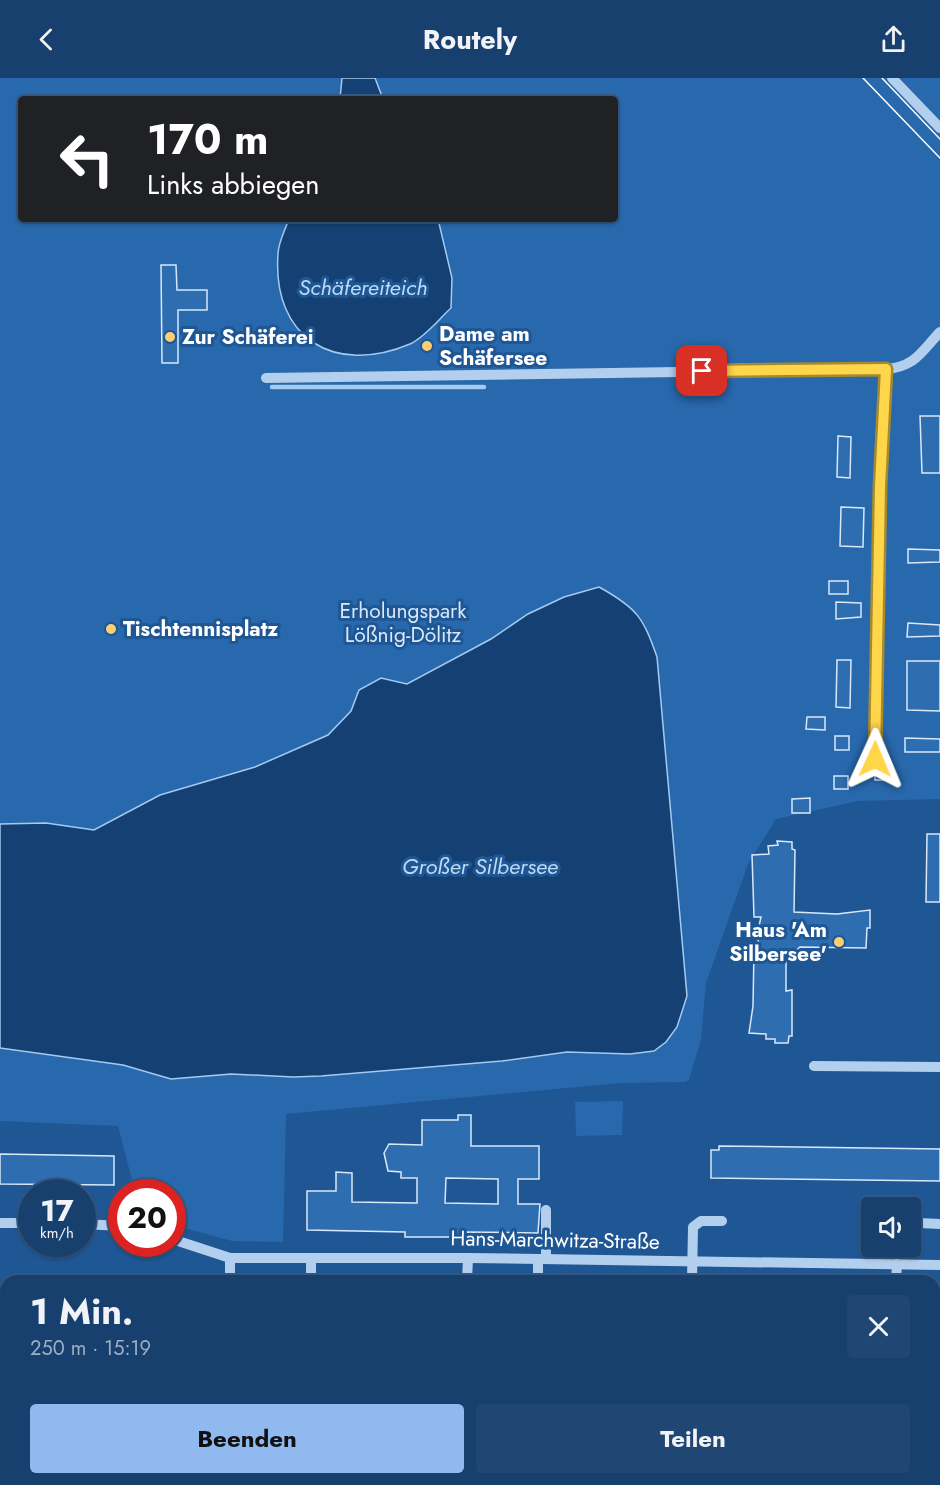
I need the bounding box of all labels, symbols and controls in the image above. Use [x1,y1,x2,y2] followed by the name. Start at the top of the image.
[423,20,517,59] text: Routely
[30,23,63,56] icon: back
[877,23,910,56] icon: share
[147,109,269,170] text: 170 m
[48,120,126,198] icon: left
[147,165,319,204] text: Links abbiegen
[298,271,428,303] water label: Schäfereiteich
[439,319,547,373] place label: Dame am Schäfersee
[182,322,314,352] place label: Zur Schäferei
[163,330,177,344] marker: Zur Schäferei
[420,339,434,353] marker: Dame am Schäfersee
[676,345,727,396] pin
[685,354,718,387] icon: arrive
[339,596,467,650] park label: Erholungspark Lößnig-Dölitz
[123,614,278,644] place label: Tischtennisplatz
[104,622,118,636] marker: Tischtennisplatz
[843,727,907,791] position arrow
[402,850,558,882] water label: Großer Silbersee
[729,915,827,969] place label: Haus 'Am Silbersee'
[832,935,846,949] marker: Haus 'Am Silbersee'
[108,1179,186,1257] speed limit sign: 20
[40,1189,74,1232] text: 17
[861,1197,921,1257] map controls
[861,1197,921,1257] button: sound
[40,1222,74,1244] text: km/h
[450,1223,660,1257] street label: Hans-Marchwitza-Straße
[30,1285,133,1337] text: 1 Min.
[847,1295,910,1358] button: close
[30,1334,151,1363] text: 250 m · 15:19
[30,1404,464,1473] button: Beenden
[476,1404,910,1473] button: Teilen

